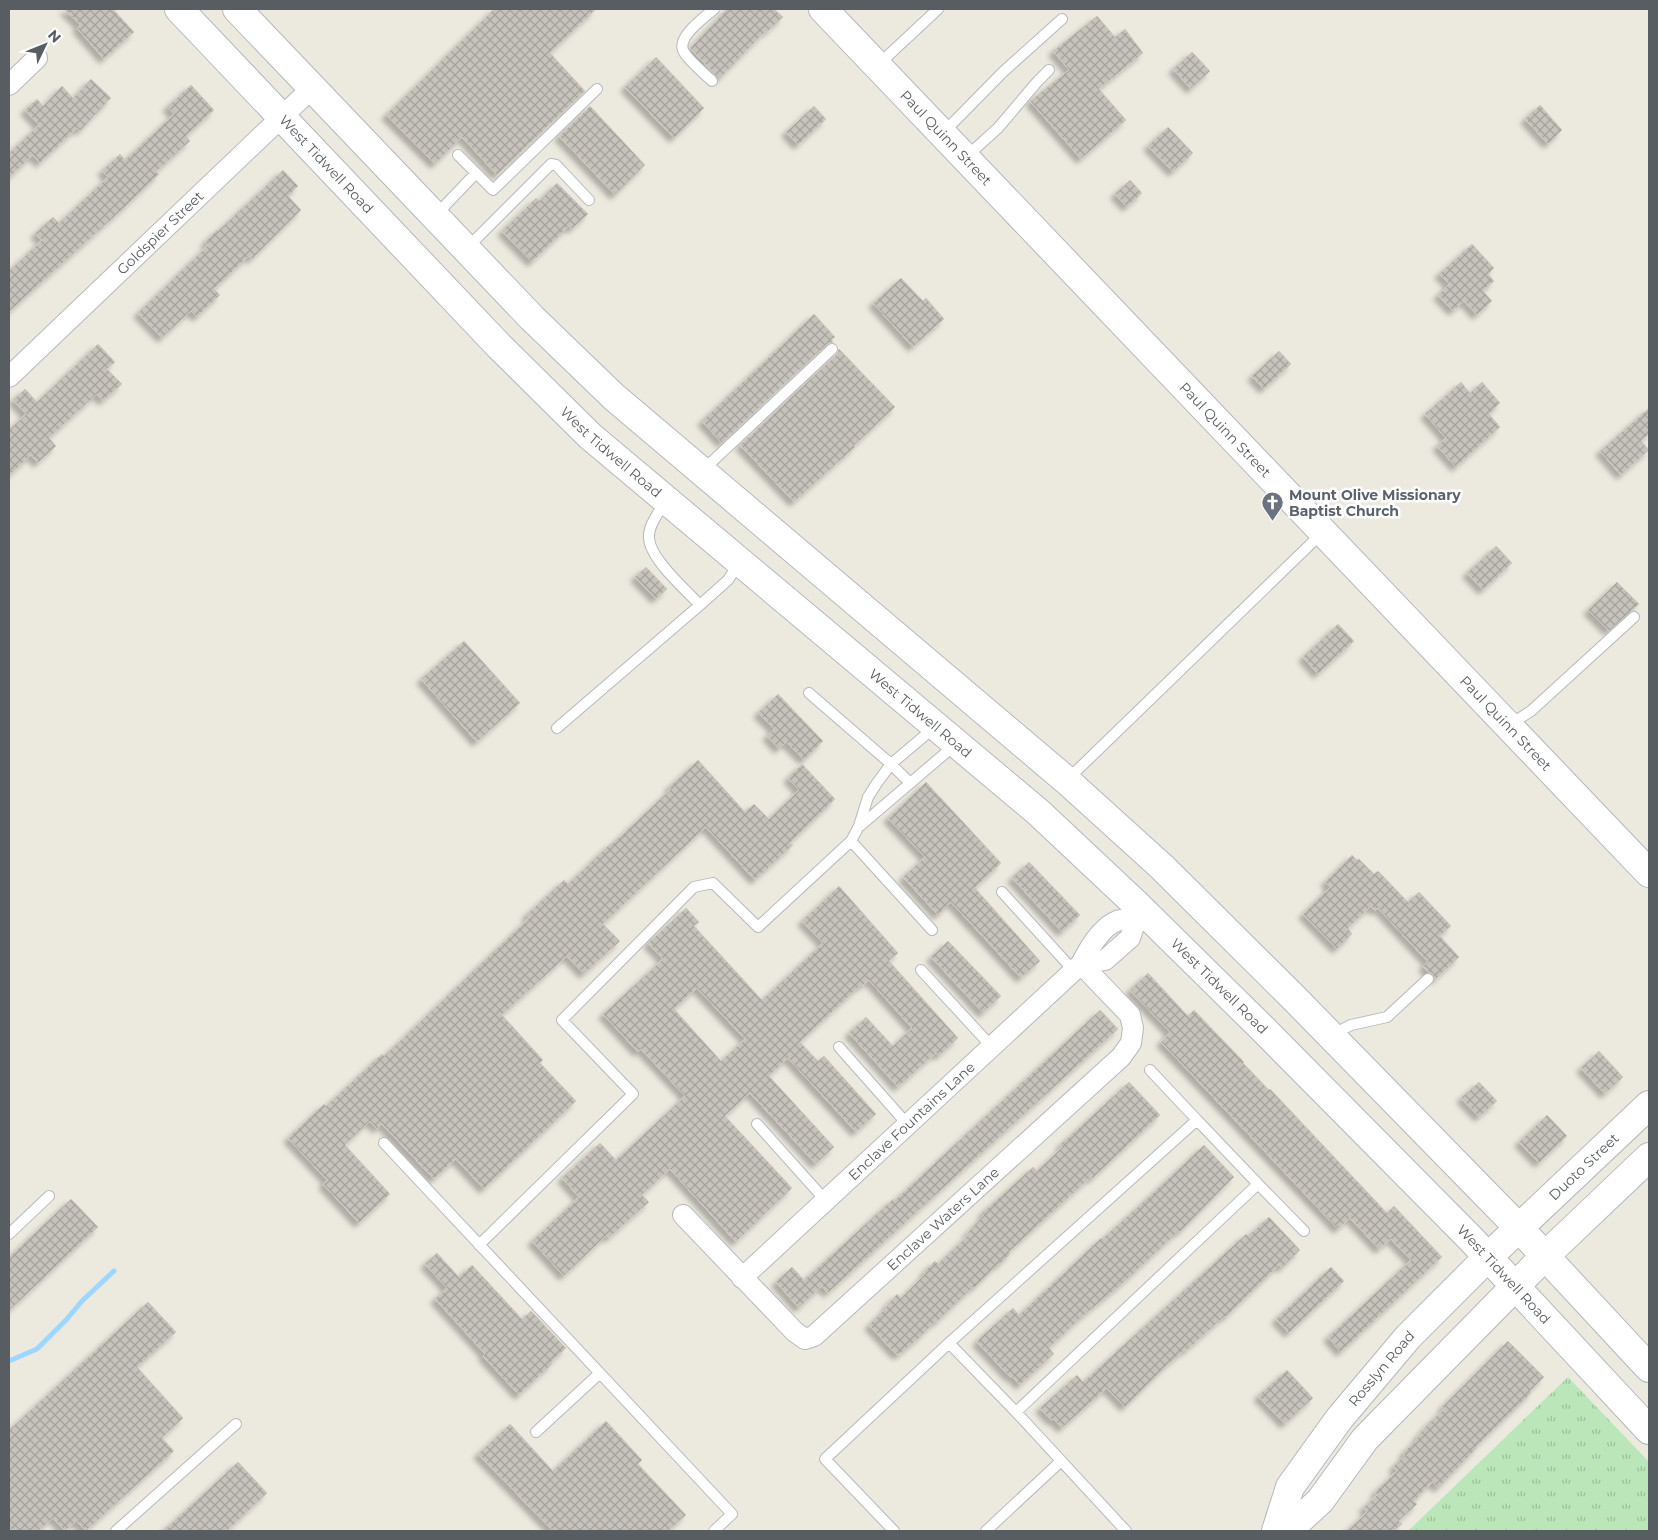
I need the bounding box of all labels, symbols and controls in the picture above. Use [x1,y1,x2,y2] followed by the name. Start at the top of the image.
[20,20,70,70] north arrow
[44,26,65,46] text: N
[896,86,996,189] street label: Paul Quinn Street
[275,111,377,217] street label: West Tidwell Road
[113,187,208,278] street label: Goldspier Street
[1176,378,1275,481] street label: Paul Quinn Street
[556,403,665,501] street label: West Tidwell Road
[1289,486,1461,520] place label: Mount Olive Missionary Baptist Church
[1261,491,1285,522] church icon: Mount Olive Missionary Baptist Church
[865,665,976,762] street label: West Tidwell Road
[1456,672,1556,775] street label: Paul Quinn Street
[1167,934,1272,1038] street label: West Tidwell Road
[844,1058,979,1184] street label: Enclave Fountains Lane
[1545,1129,1623,1204] street label: Duoto Street
[883,1163,1003,1274] street label: Enclave Waters Lane
[1453,1221,1555,1328] street label: West Tidwell Road
[1344,1327,1418,1410] street label: Rosslyn Road

